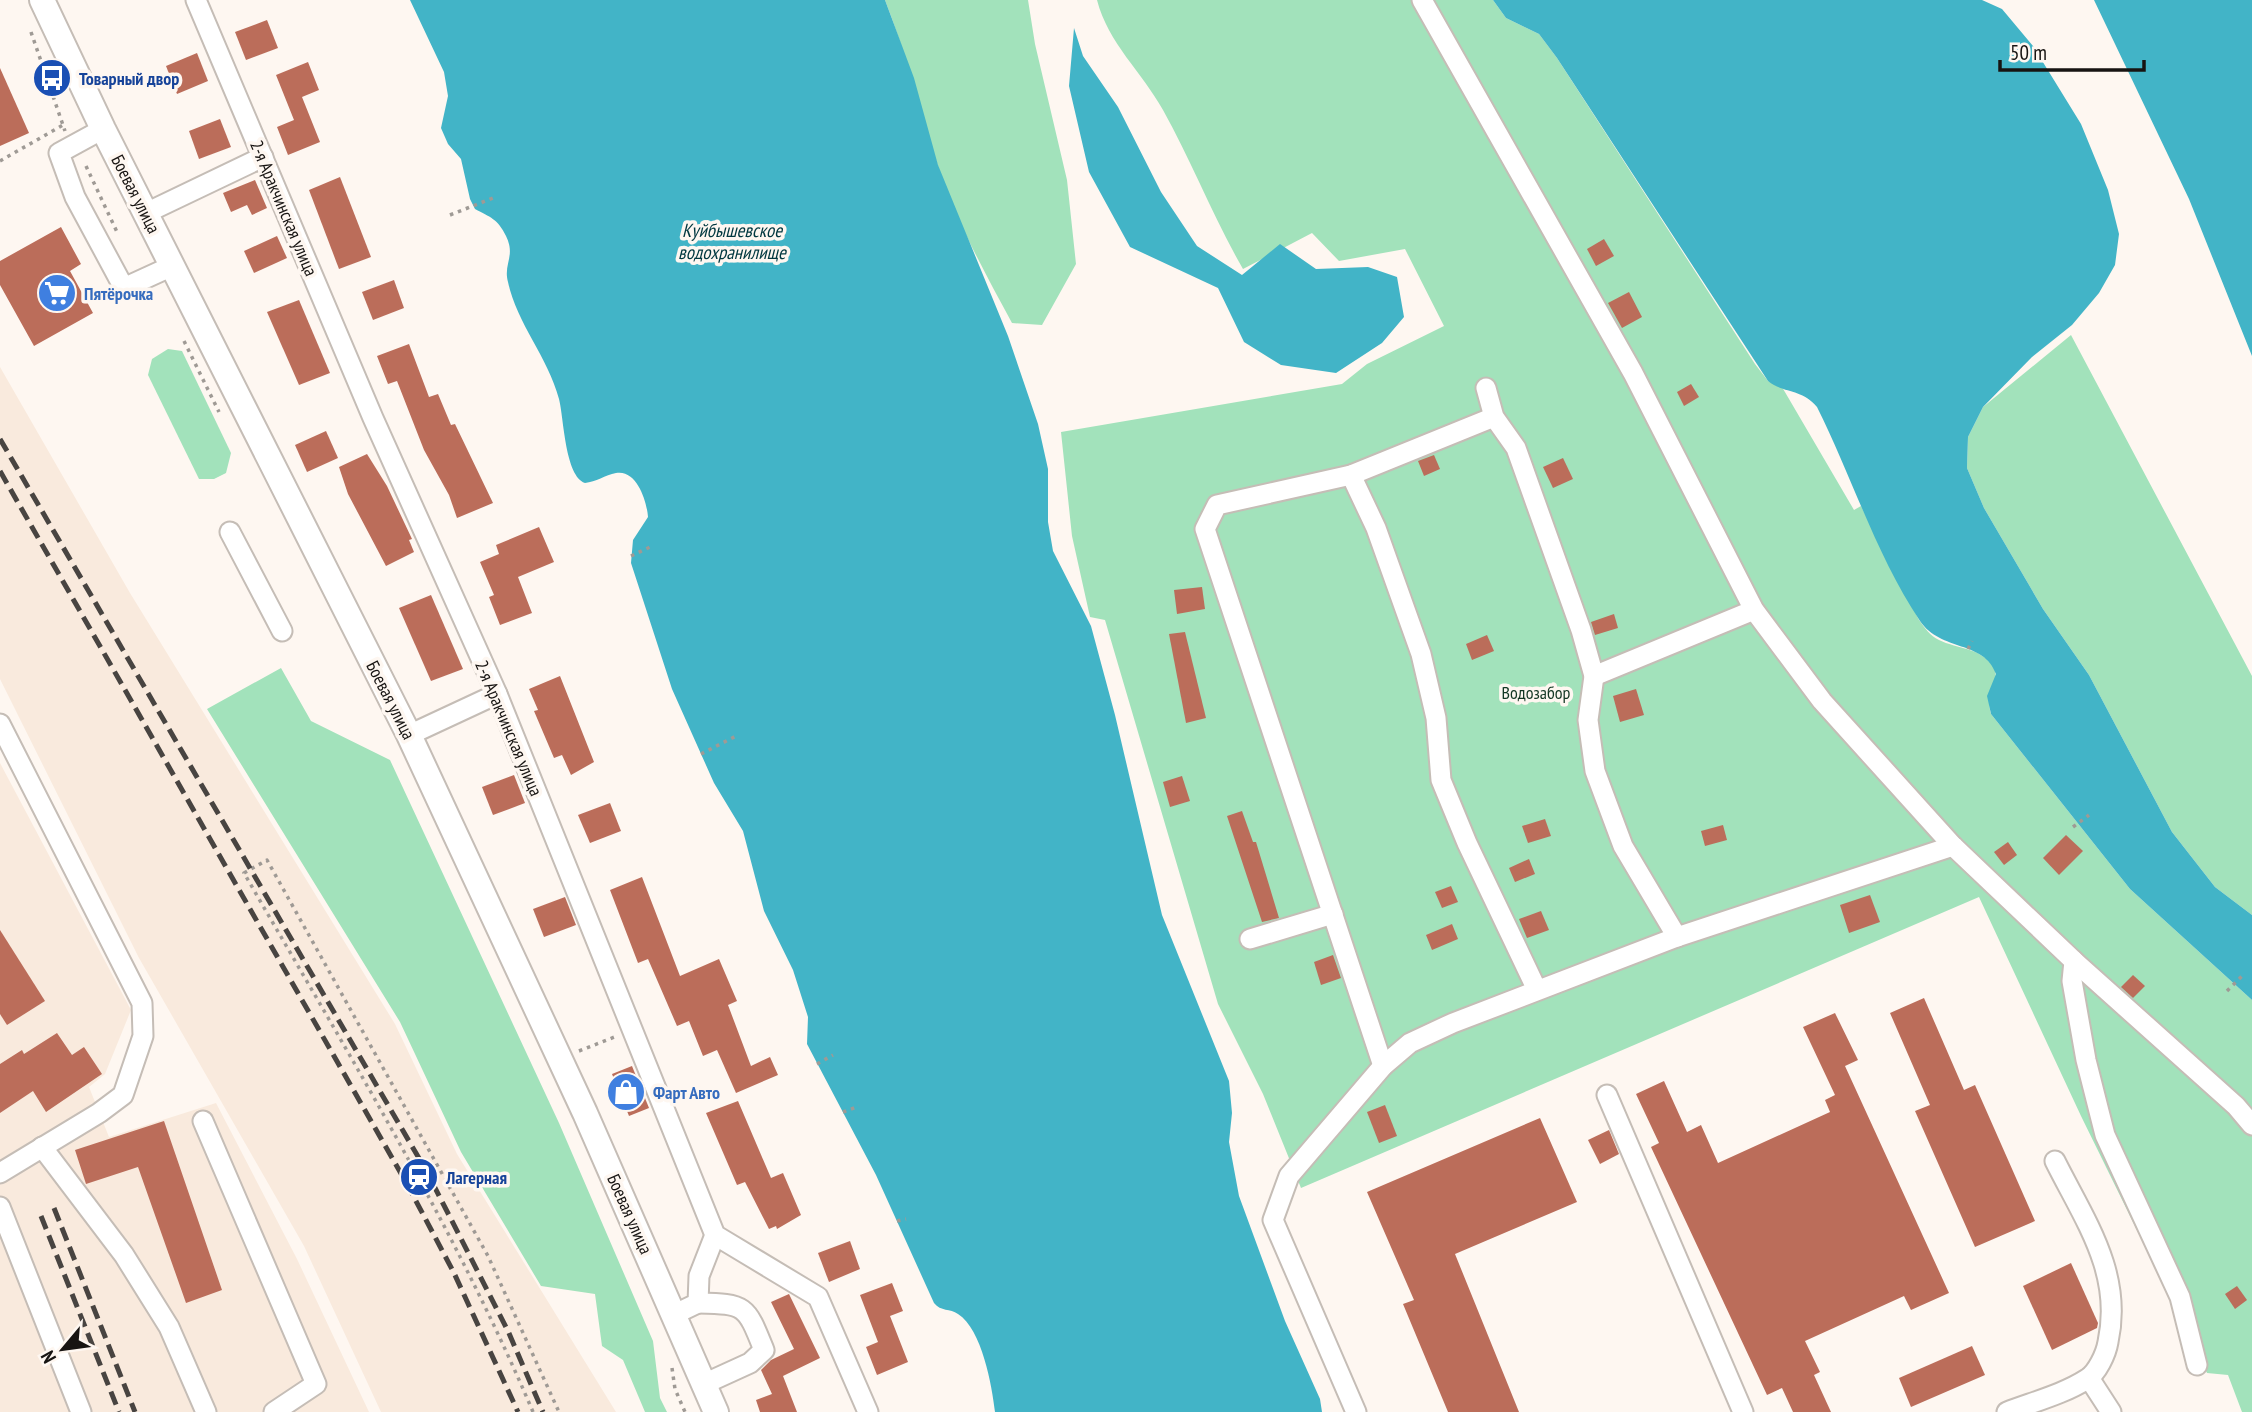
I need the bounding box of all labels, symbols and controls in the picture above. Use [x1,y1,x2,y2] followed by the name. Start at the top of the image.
[2000,28,2144,72] scale bar
[2010,39,2047,66] text: 50 m
[31,57,73,99] bus stop icon: Товарный двор
[79,67,179,90] place label: Товарный двор
[245,137,323,279] street label: 2-я Аракчинская улица
[106,151,166,237] street label: Боевая улица
[678,218,787,264] water label: Куйбышевское водохранилище
[36,272,78,314] supermarket icon: Пятёрочка
[84,282,153,305] place label: Пятёрочка
[361,657,421,743] street label: Боевая улица
[470,657,548,799] street label: 2-я Аракчинская улица
[1502,681,1571,704] park label: Водозабор
[605,1071,647,1113] shop icon: Фарт Авто
[653,1081,720,1104] place label: Фарт Авто
[398,1156,440,1198] station icon: Лагерная
[445,1166,507,1189] place label: Лагерная
[602,1170,658,1258] street label: Боевая улица
[28,1314,98,1384] north arrow
[35,1347,61,1368] text: N

